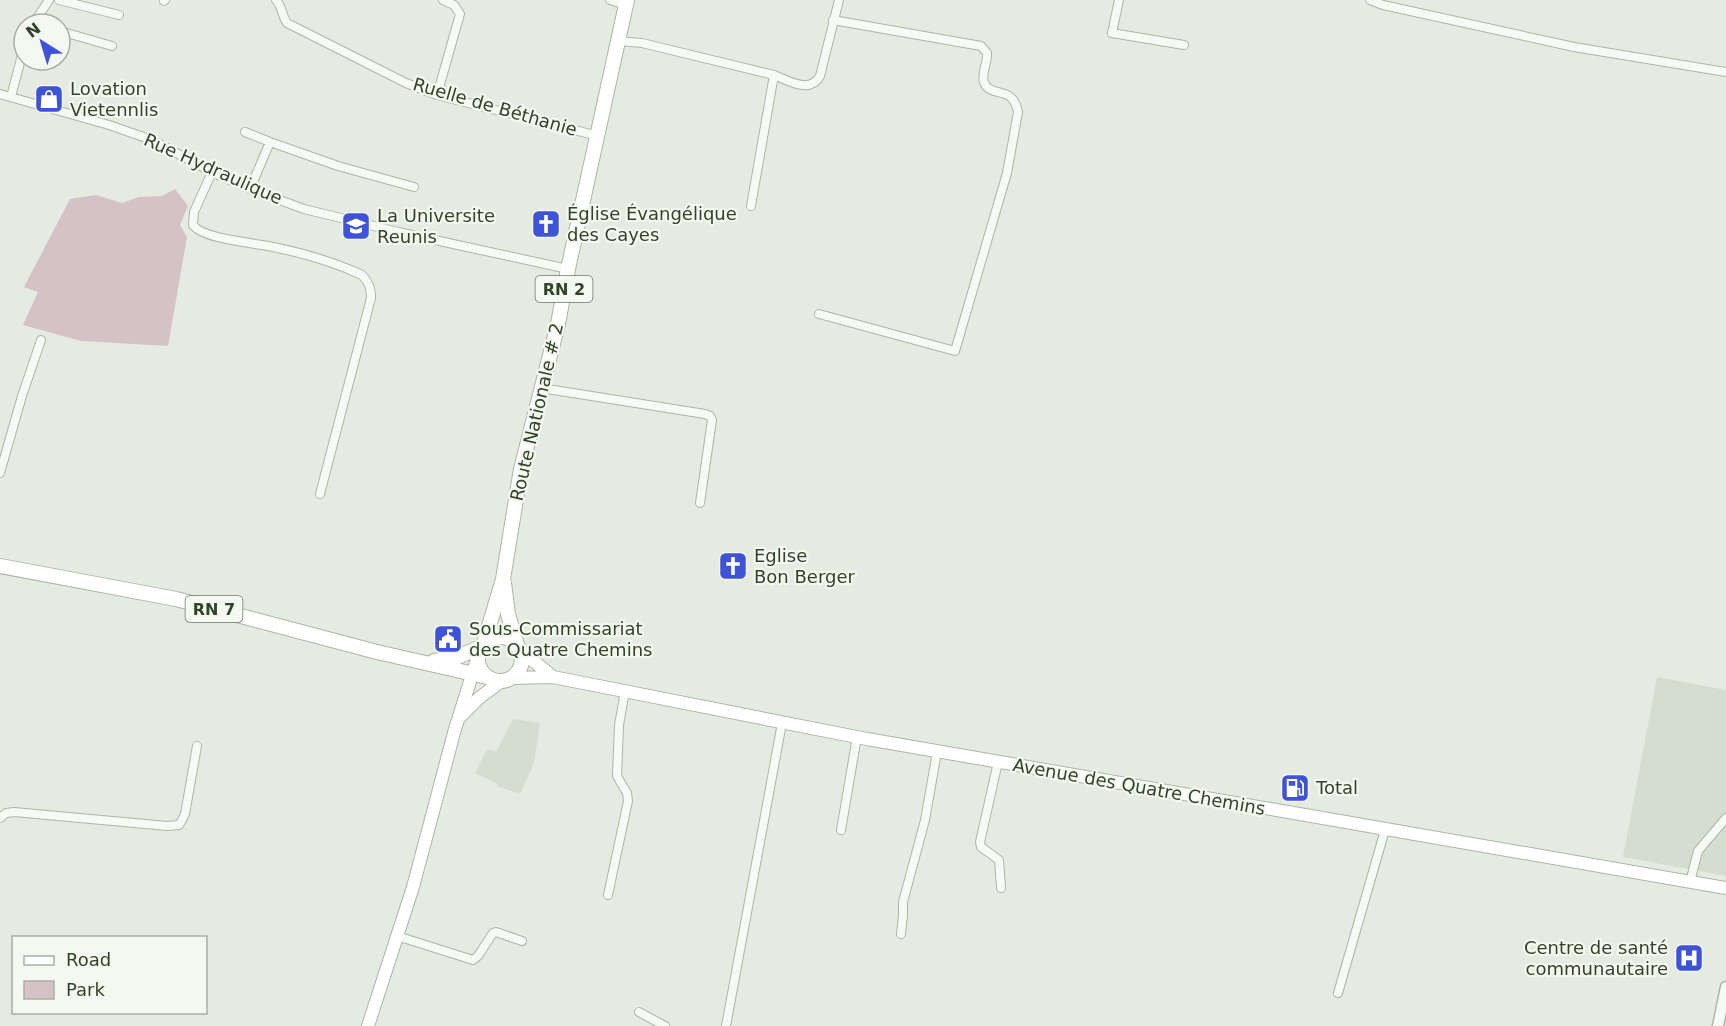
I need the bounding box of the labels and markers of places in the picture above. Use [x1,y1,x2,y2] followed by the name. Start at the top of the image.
[70,78,158,120] place label: Lovation Vietennlis
[33,83,65,115] shop icon: Lovation Vietennlis
[567,203,737,245] place label: Église Évangélique des Cayes
[377,205,495,247] place label: La Universite Reunis
[530,208,562,240] church icon: Église Évangélique des Cayes
[340,210,372,242] school or university icon: La Universite Reunis
[754,545,855,587] place label: Eglise Bon Berger
[717,550,749,582] church icon: Eglise Bon Berger
[469,618,652,660] place label: Sous-Commissariat des Quatre Chemins
[432,623,464,655] public building icon: Sous-Commissariat des Quatre Chemins
[1279,772,1311,804] fuel station icon: Total
[1315,777,1358,798] place label: Total
[1524,937,1668,979] place label: Centre de santé communautaire
[1673,942,1705,974] hospital icon: Centre de santé communautaire

